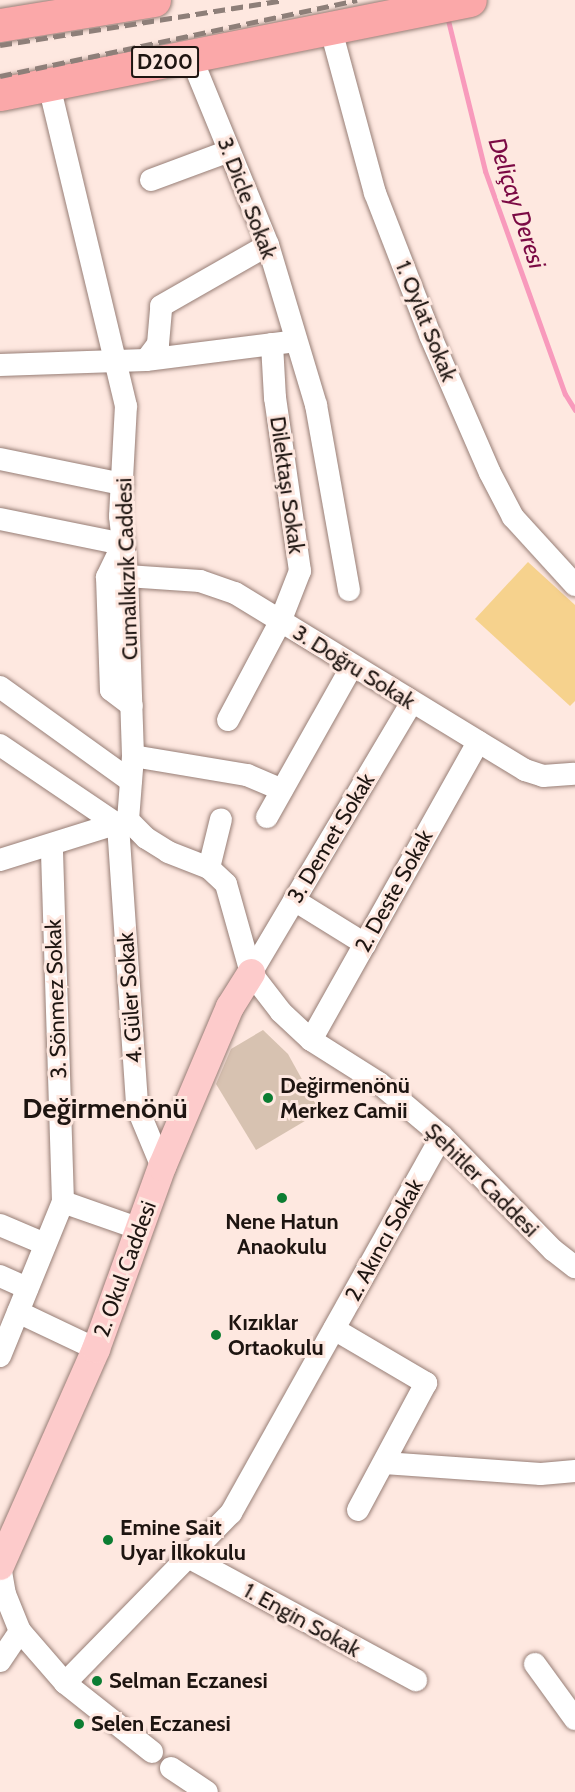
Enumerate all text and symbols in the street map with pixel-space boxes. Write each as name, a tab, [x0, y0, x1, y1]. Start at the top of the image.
road number: D200	[130, 44, 200, 80]
street label: 3. Dicle Sokak	[212, 133, 282, 263]
water label: Deliçay Deresi	[482, 134, 552, 272]
street label: 1. Oylat Sokak	[390, 257, 462, 385]
street label: Dilektaşı Sokak	[264, 415, 310, 555]
street label: Cumalıkızık Caddesi	[111, 477, 143, 661]
street label: 3. Doğru Sokak	[288, 619, 420, 715]
street label: 3. Demet Sokak	[282, 768, 380, 908]
street label: 2. Deste Sokak	[350, 825, 438, 957]
street label: 3. Sönmez Sokak	[40, 919, 72, 1079]
street label: 4. Güler Sokak	[112, 932, 148, 1064]
place label: Değirmenönü Merkez Camii	[280, 1072, 410, 1124]
district label: Değirmenönü	[22, 1091, 188, 1125]
marker: Değirmenönü Merkez Camii	[261, 1091, 275, 1105]
street label: Şehitler Caddesi	[420, 1118, 544, 1242]
street label: 2. Akıncı Sokak	[339, 1174, 429, 1306]
marker: Nene Hatun Anaokulu	[275, 1191, 289, 1205]
street label: 2. Okul Caddesi	[88, 1197, 162, 1341]
place label: Nene Hatun Anaokulu	[225, 1208, 339, 1260]
place label: Kızıklar Ortaokulu	[228, 1309, 324, 1360]
marker: Kızıklar Ortaokulu	[209, 1328, 223, 1342]
place label: Emine Sait Uyar İlkokulu	[120, 1514, 246, 1566]
marker: Emine Sait Uyar İlkokulu	[101, 1533, 115, 1547]
street label: 1. Engin Sokak	[239, 1577, 365, 1663]
place label: Selman Eczanesi	[109, 1668, 268, 1694]
marker: Selman Eczanesi	[90, 1674, 104, 1688]
place label: Selen Eczanesi	[91, 1711, 231, 1737]
marker: Selen Eczanesi	[72, 1717, 86, 1731]

